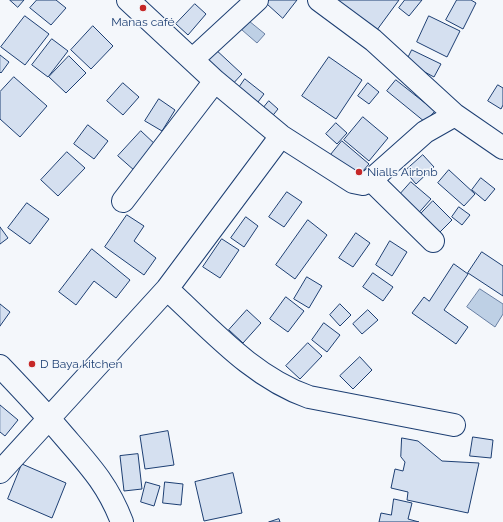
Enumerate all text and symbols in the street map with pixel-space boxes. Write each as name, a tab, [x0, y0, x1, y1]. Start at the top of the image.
marker: Manas café	[138, 3, 148, 13]
place label: Manas café	[111, 15, 175, 29]
place label: Nialls Airbnb	[367, 165, 438, 179]
marker: Nialls Airbnb	[354, 167, 364, 177]
place label: D Baya kitchen	[40, 357, 122, 371]
marker: D Baya kitchen	[27, 359, 37, 369]

